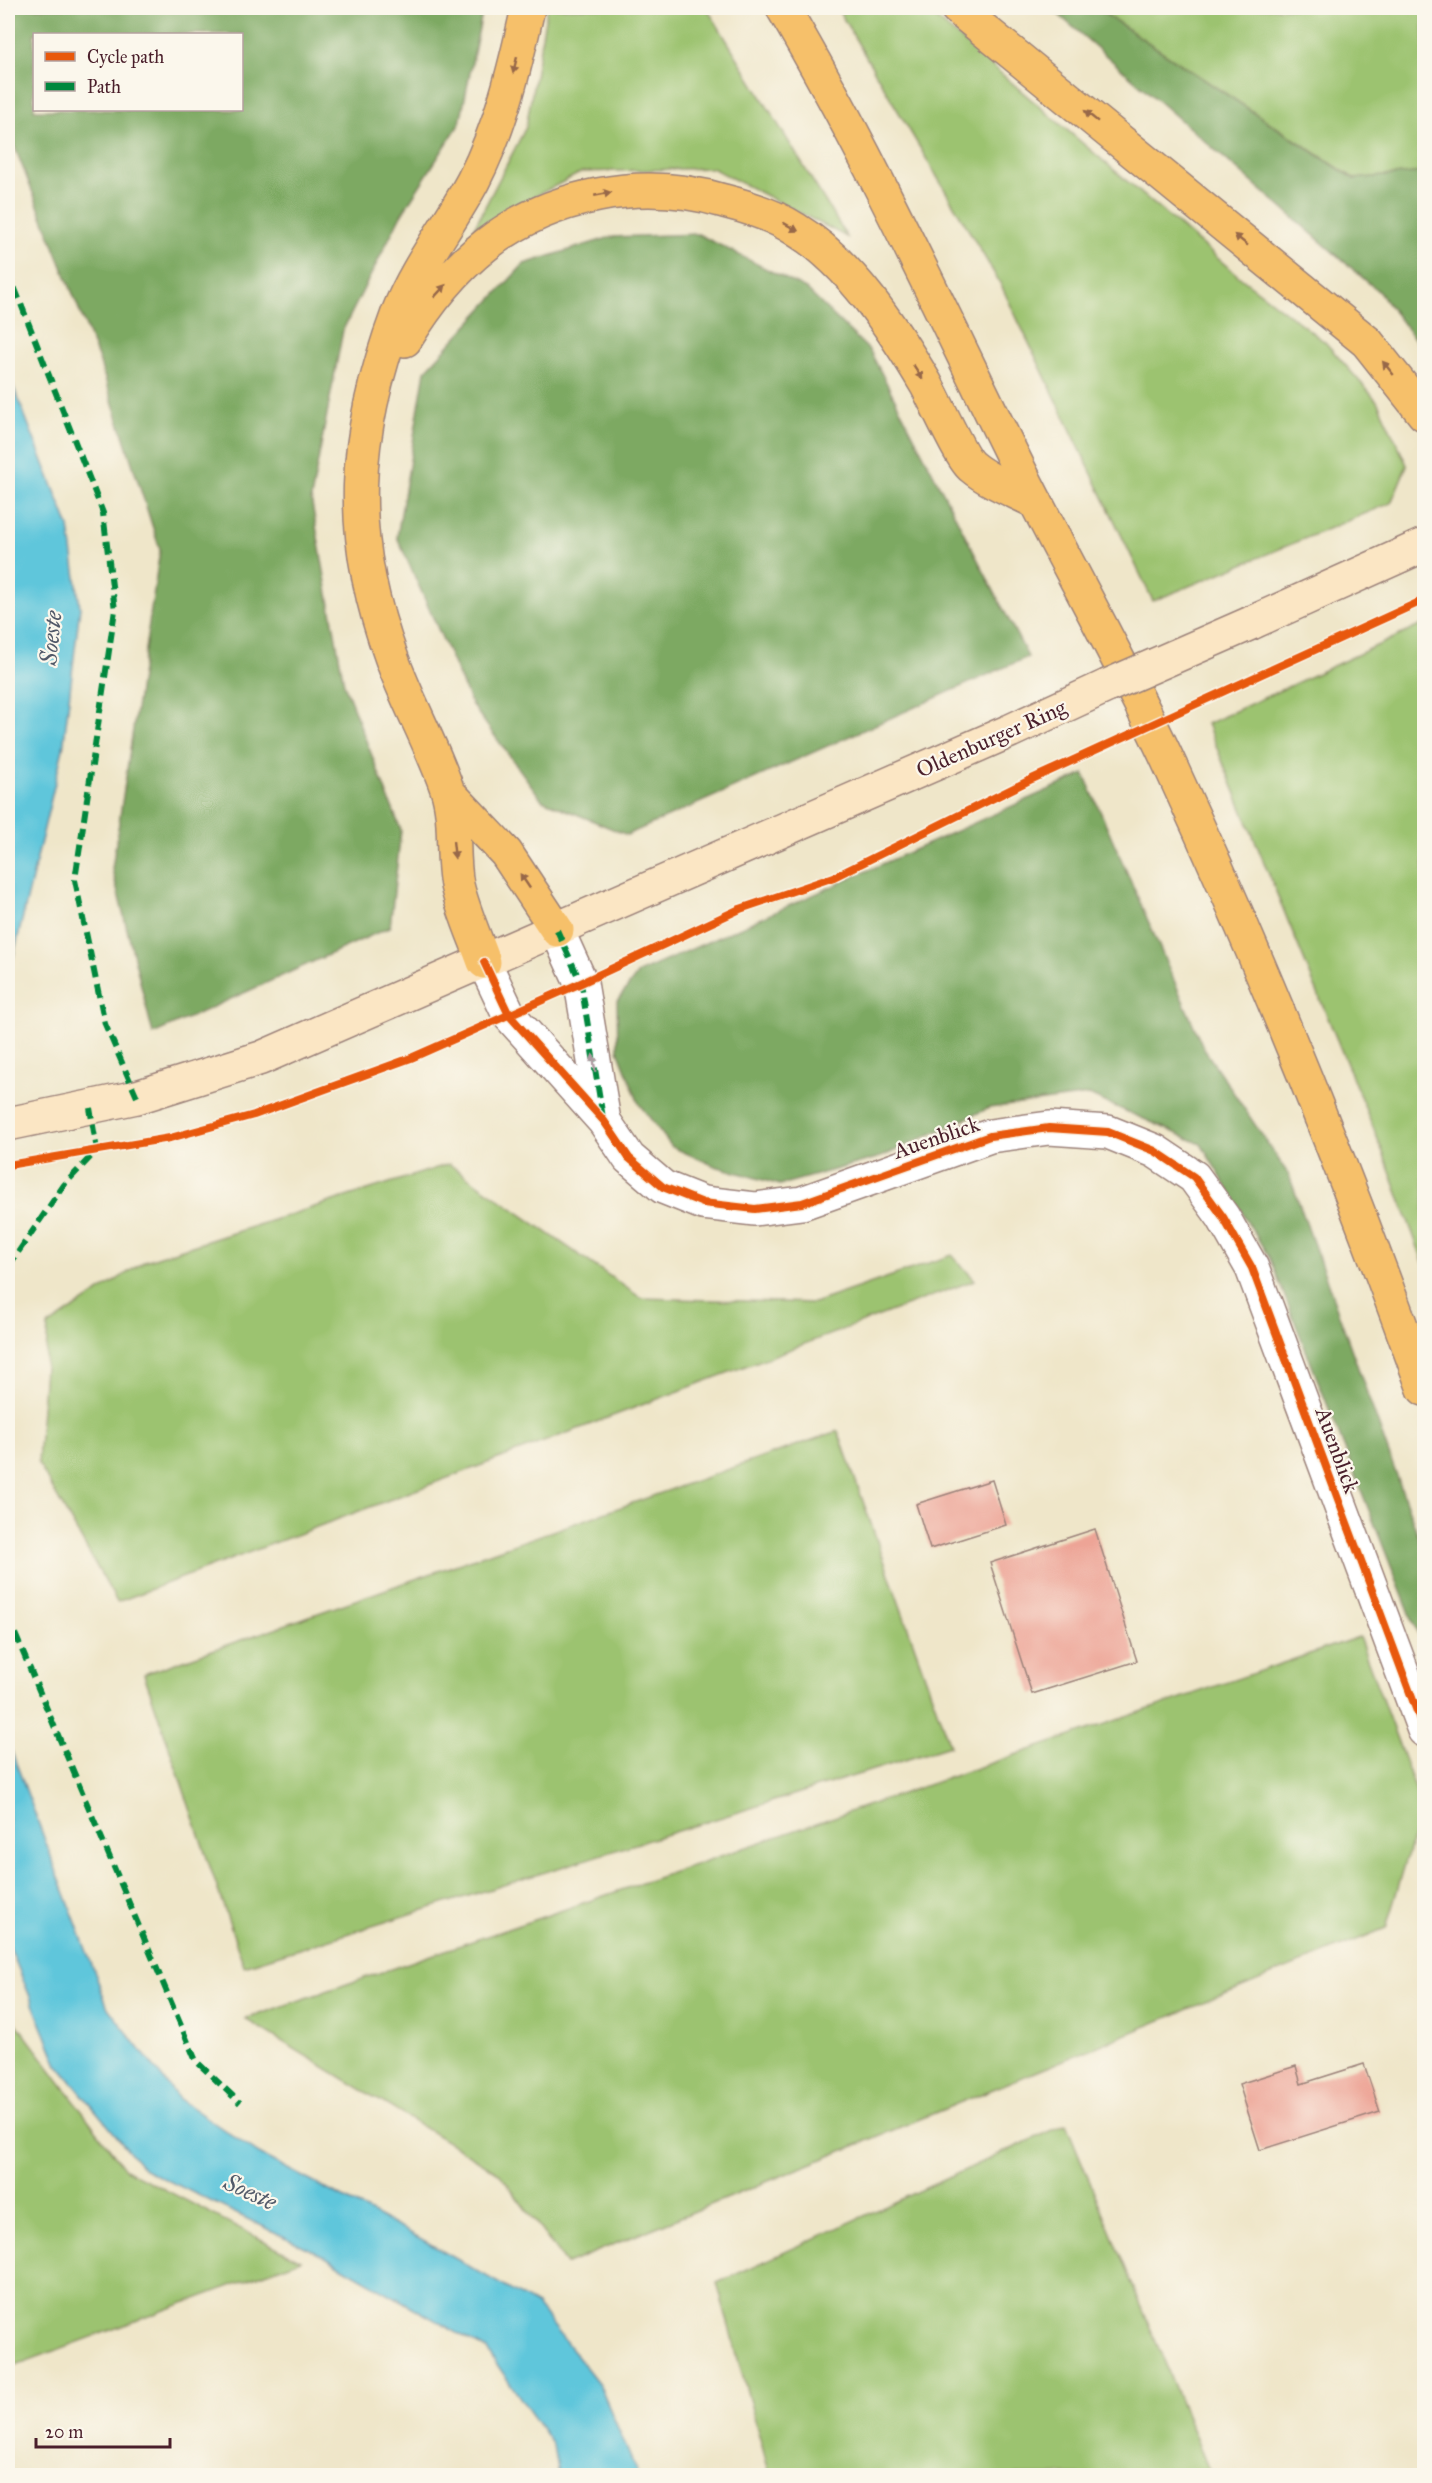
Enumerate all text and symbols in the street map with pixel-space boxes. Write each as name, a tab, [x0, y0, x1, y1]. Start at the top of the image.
legend	[33, 33, 243, 111]
text: Cycle path	[87, 46, 164, 68]
one-way arrow	[510, 55, 520, 74]
text: Path	[87, 76, 121, 98]
one-way arrow	[1083, 111, 1098, 123]
one-way arrow	[594, 189, 613, 198]
one-way arrow	[783, 222, 800, 232]
one-way arrow	[1234, 234, 1249, 247]
one-way arrow	[433, 284, 446, 299]
one-way arrow	[1381, 360, 1394, 376]
one-way arrow	[913, 364, 924, 380]
water label: Soeste	[33, 608, 69, 668]
street label: Oldenburger Ring	[912, 693, 1071, 784]
one-way arrow	[449, 840, 459, 859]
one-way arrow	[519, 873, 530, 889]
one-way arrow	[590, 1054, 599, 1073]
street label: Auenblick	[889, 1110, 984, 1165]
street label: Auenblick	[1309, 1403, 1366, 1497]
water label: Soeste	[218, 2166, 282, 2218]
scale bar	[36, 2411, 170, 2449]
text: 20 m	[45, 2421, 83, 2443]

